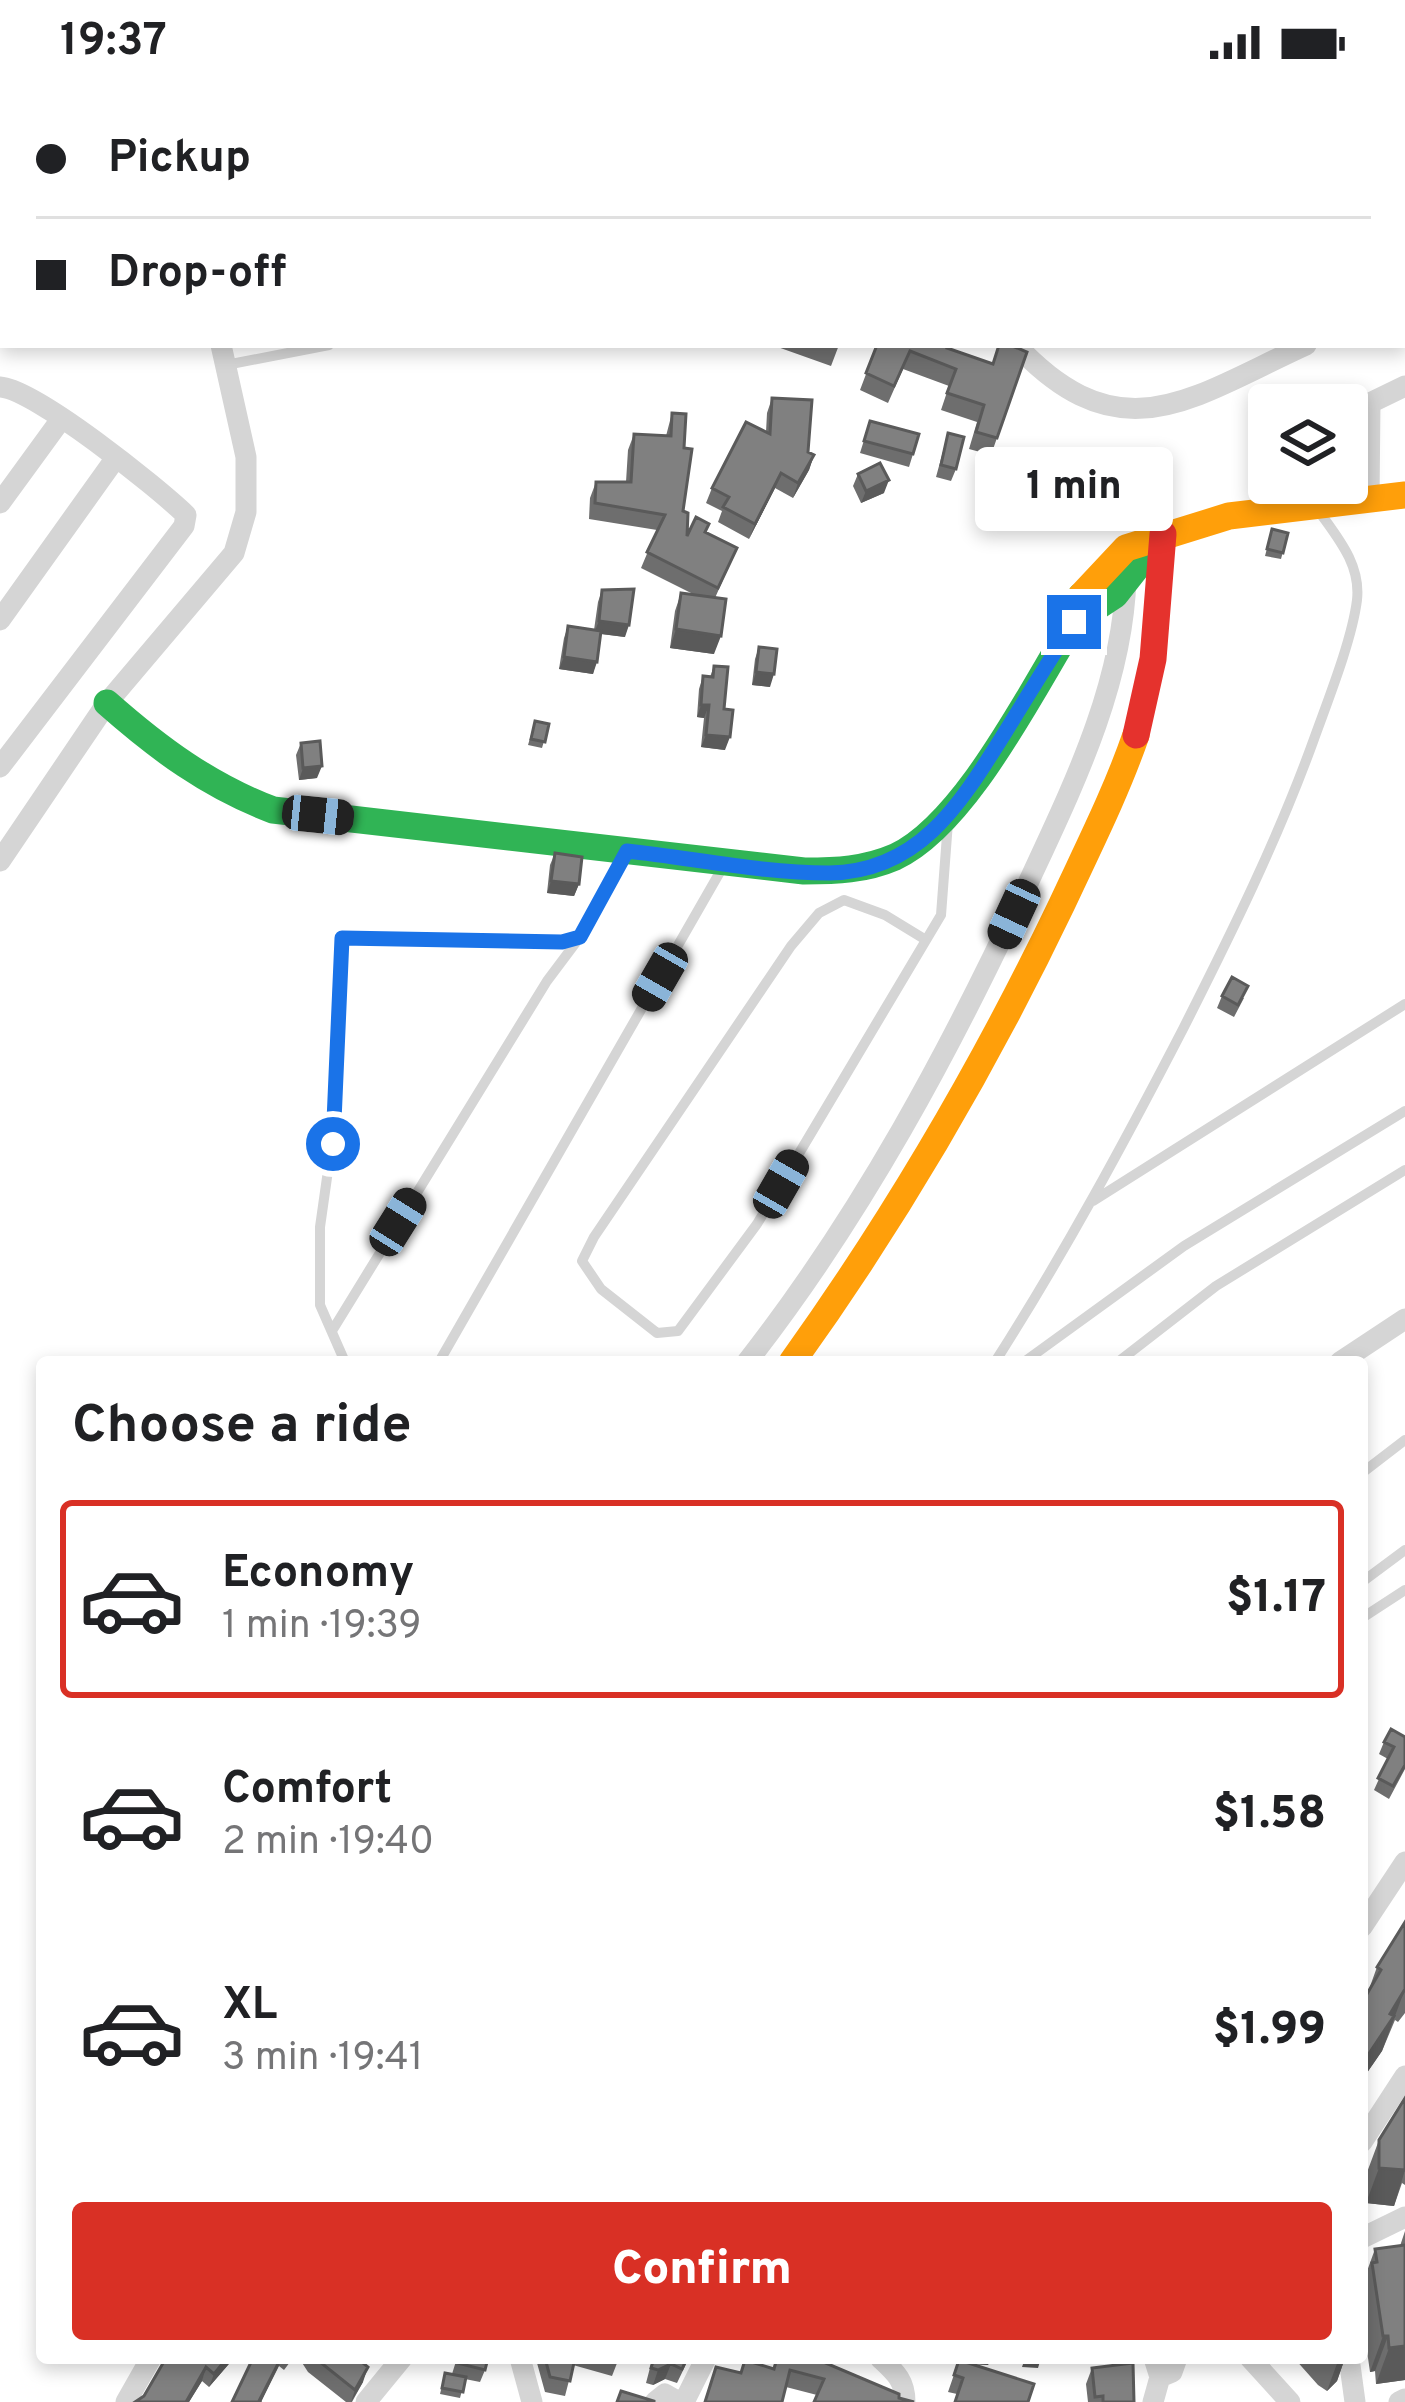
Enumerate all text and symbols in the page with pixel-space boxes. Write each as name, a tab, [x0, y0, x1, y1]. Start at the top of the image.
text: 19:37	[60, 14, 167, 71]
text: Pickup	[108, 131, 251, 188]
text: Drop-off	[108, 246, 287, 303]
map controls	[1248, 384, 1368, 504]
button: layers	[1248, 384, 1368, 504]
callout: 1 min	[975, 448, 1173, 532]
text: 1 min	[1026, 464, 1122, 513]
route end	[1047, 595, 1101, 649]
car	[280, 793, 356, 837]
car	[982, 874, 1046, 954]
car	[626, 937, 694, 1017]
route start	[306, 1117, 360, 1171]
car	[747, 1144, 815, 1224]
car	[364, 1182, 432, 1262]
text: Choose a ride	[72, 1393, 412, 1462]
icon: car	[78, 1545, 186, 1653]
text: Economy	[222, 1546, 414, 1603]
text: $1.17	[1226, 1571, 1326, 1628]
text: 1 min · 19:39	[222, 1603, 422, 1652]
icon: car	[78, 1761, 186, 1869]
text: Comfort	[222, 1762, 392, 1819]
text: $1.58	[1213, 1787, 1326, 1844]
text: 2 min · 19:40	[222, 1819, 434, 1868]
icon: car	[78, 1977, 186, 2085]
text: XL	[222, 1978, 277, 2035]
text: $1.99	[1213, 2003, 1326, 2060]
text: 3 min · 19:41	[222, 2035, 423, 2084]
button: Confirm	[72, 2202, 1332, 2340]

